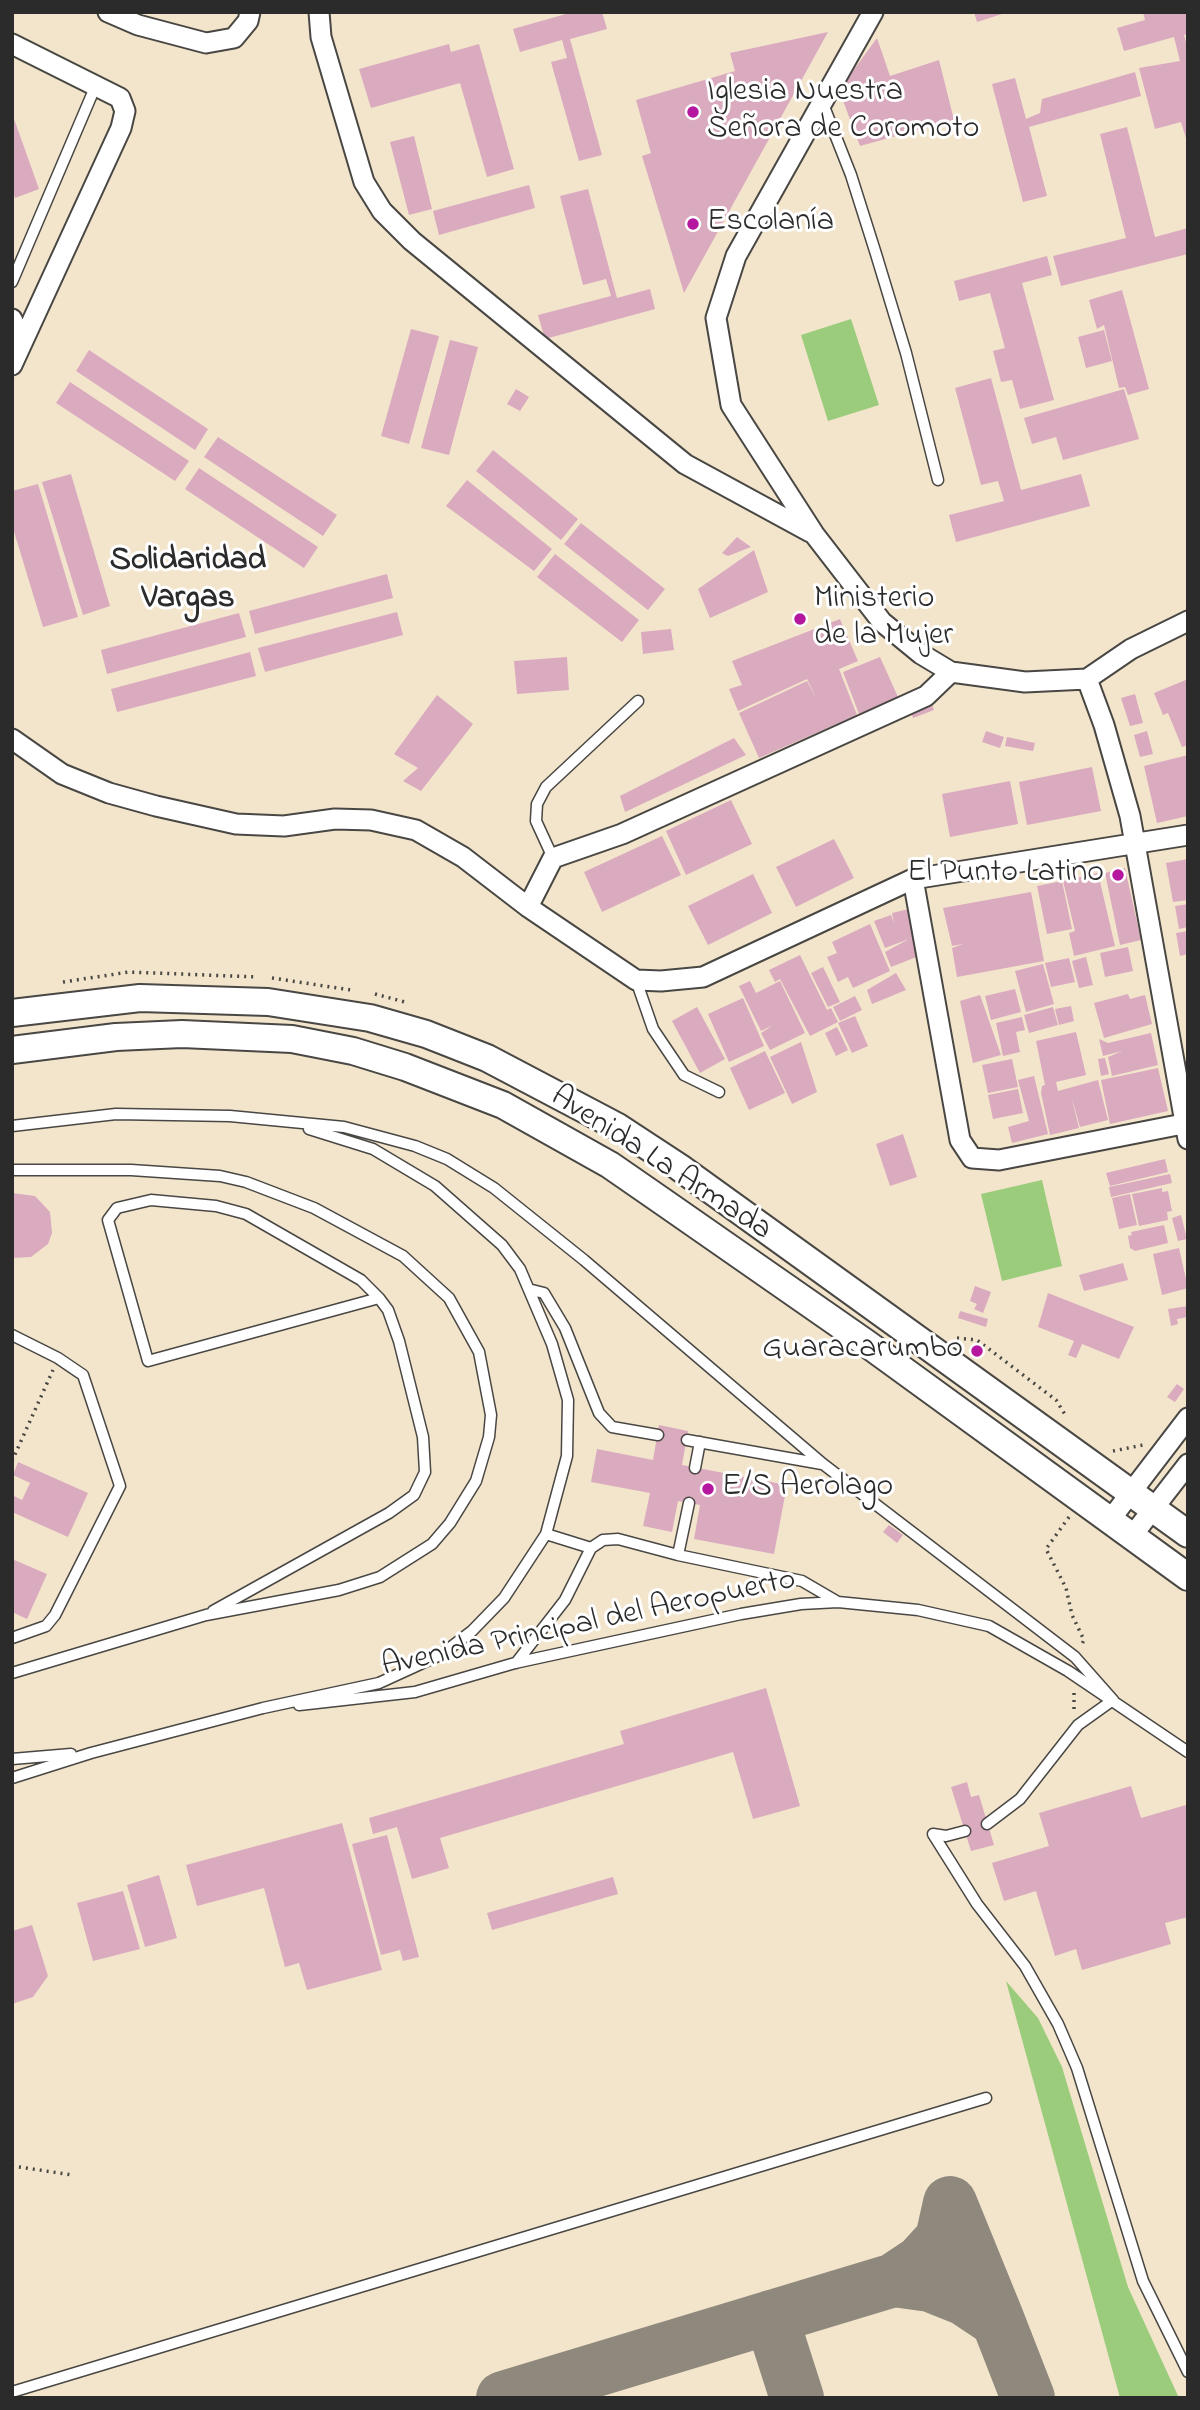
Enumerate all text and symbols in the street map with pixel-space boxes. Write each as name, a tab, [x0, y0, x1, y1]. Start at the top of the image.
place label: Iglesia Nuestra Señora de Coromoto	[707, 75, 979, 150]
marker: Iglesia Nuestra Señora de Coromoto	[685, 104, 701, 120]
place label: Escolanía	[707, 205, 834, 243]
marker: Escolanía	[685, 216, 701, 232]
district label: Solidaridad Vargas	[110, 543, 266, 621]
place label: Ministerio de la Mujer	[814, 582, 953, 657]
marker: Ministerio de la Mujer	[792, 611, 808, 627]
place label: El Punto Latino	[907, 856, 1104, 894]
marker: El Punto Latino	[1110, 867, 1126, 883]
street label: Avenida La Armada	[542, 1079, 778, 1251]
place label: Guaracarumbo	[762, 1332, 963, 1370]
marker: Guaracarumbo	[969, 1343, 985, 1359]
place label: E/S Aerolago	[722, 1470, 893, 1508]
marker: E/S Aerolago	[700, 1481, 716, 1497]
street label: Avenida Principal del Aeropuerto	[379, 1562, 799, 1688]

